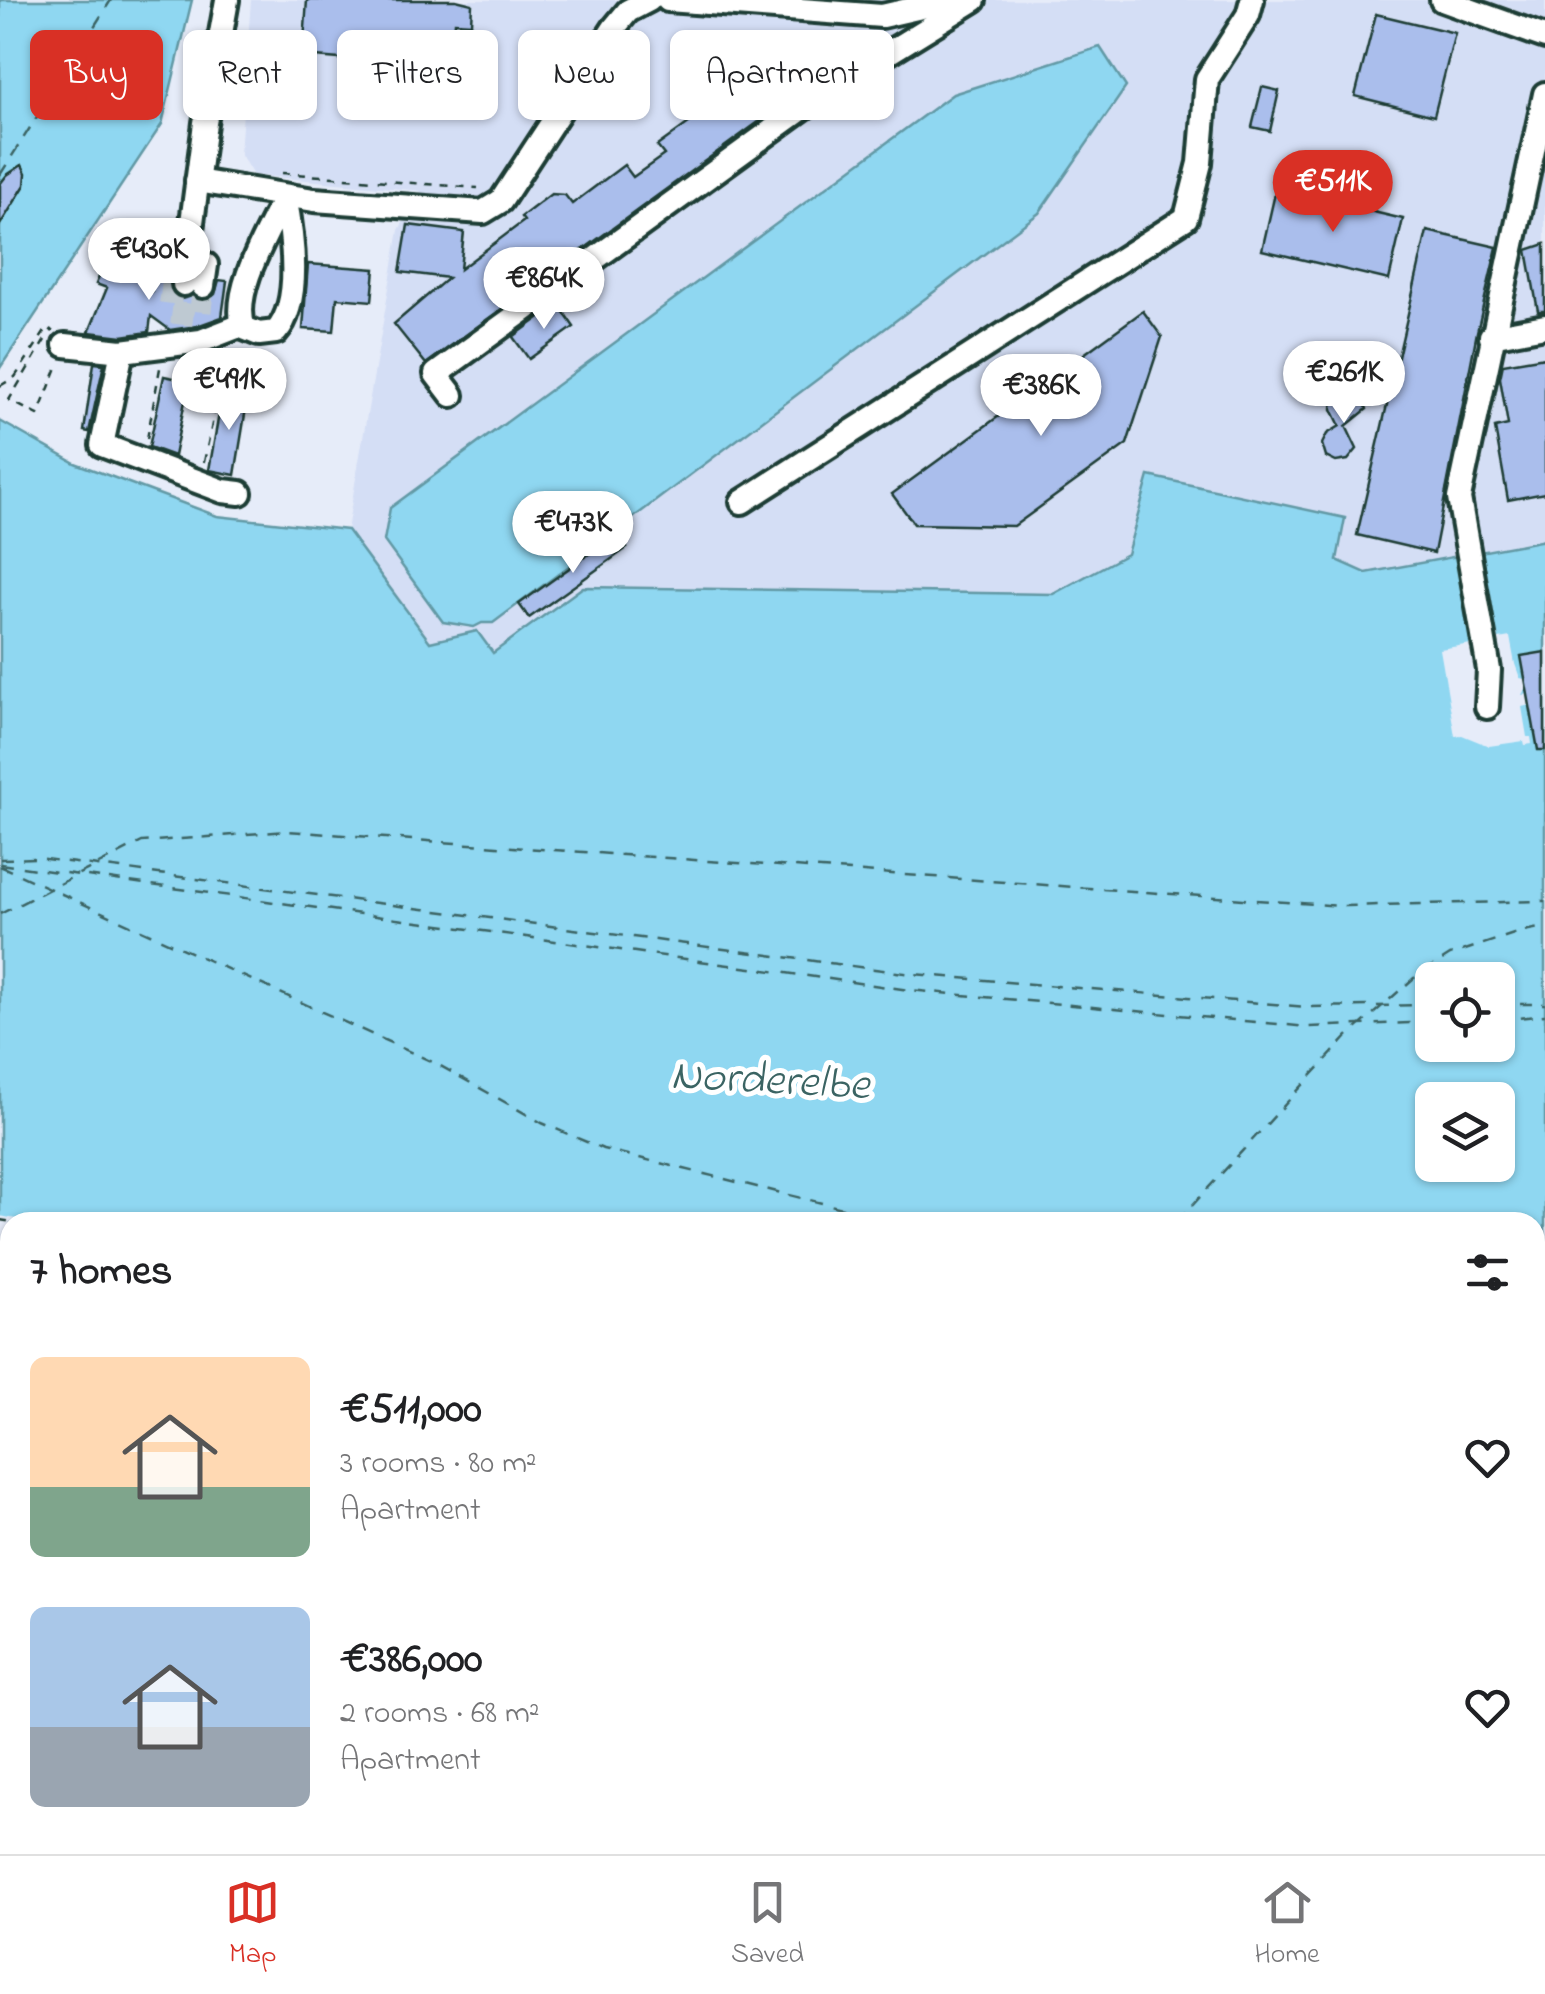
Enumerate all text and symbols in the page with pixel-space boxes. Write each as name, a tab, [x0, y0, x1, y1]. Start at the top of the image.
chip: Buy	[30, 30, 163, 120]
chip: Rent	[183, 30, 317, 120]
chip: Filters	[337, 30, 498, 120]
chip: New	[518, 30, 650, 120]
chip: Apartment	[670, 30, 894, 120]
pin: €511K	[1263, 150, 1403, 235]
text: €511K	[1295, 159, 1371, 206]
pin: €430K	[79, 218, 219, 303]
text: €430K	[110, 227, 188, 274]
pin: €864K	[474, 247, 614, 332]
text: €864K	[505, 256, 583, 303]
pin: €261K	[1274, 341, 1414, 426]
pin: €491K	[159, 348, 299, 433]
text: €261K	[1305, 350, 1383, 397]
pin: €386K	[971, 354, 1111, 439]
text: €491K	[194, 357, 264, 404]
text: €386K	[1002, 363, 1080, 410]
pin: €473K	[503, 491, 643, 576]
text: €473K	[534, 500, 612, 547]
map controls	[1415, 962, 1515, 1182]
button: locate	[1415, 962, 1515, 1062]
water label: Norderelbe	[669, 1044, 873, 1120]
button: layers	[1415, 1082, 1515, 1182]
text: 7 homes	[30, 1242, 172, 1303]
icon: filters	[1460, 1245, 1515, 1300]
text: €511,000	[340, 1380, 482, 1441]
icon: home	[110, 1397, 230, 1517]
icon: heart	[1460, 1430, 1515, 1485]
text: 3 rooms · 80 m²	[340, 1441, 537, 1488]
text: Apartment	[340, 1488, 481, 1535]
text: €386,000	[340, 1630, 483, 1691]
icon: home	[110, 1647, 230, 1767]
icon: heart	[1460, 1680, 1515, 1735]
text: 2 rooms · 68 m²	[340, 1691, 539, 1738]
text: Apartment	[340, 1738, 481, 1785]
tab: Map	[225, 1875, 280, 1976]
tab: Saved	[731, 1875, 804, 1976]
tab: Home	[1255, 1875, 1320, 1976]

